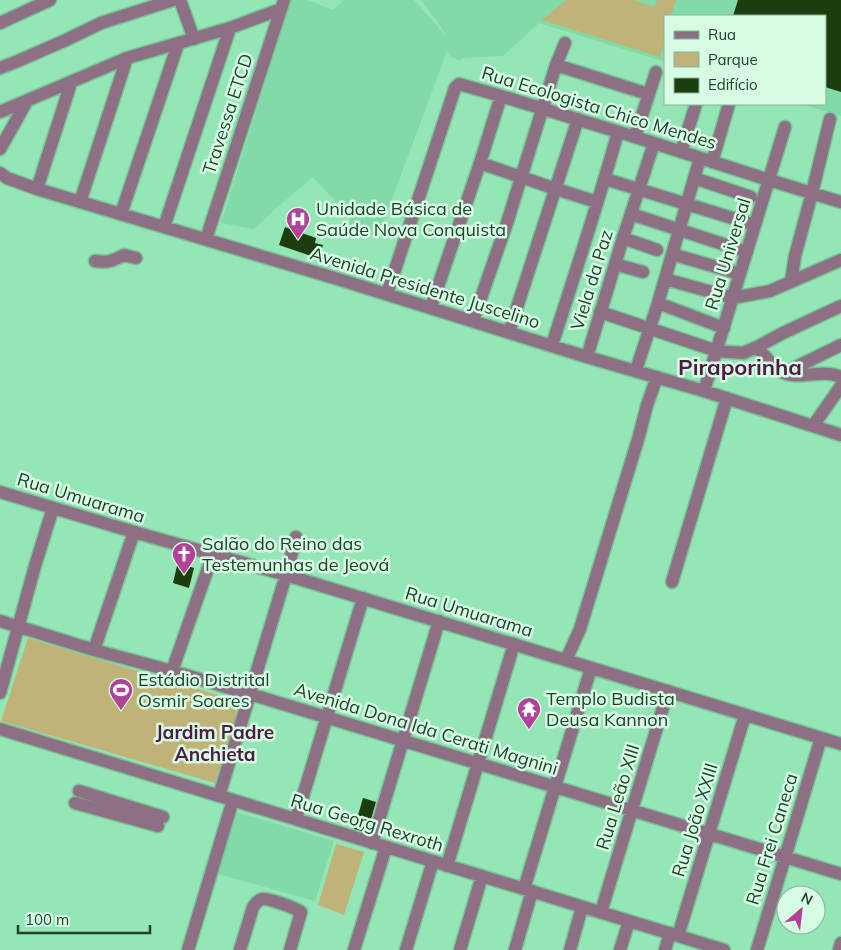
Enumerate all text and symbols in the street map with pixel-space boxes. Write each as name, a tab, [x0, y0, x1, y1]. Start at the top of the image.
legend	[664, 15, 826, 105]
text: Rua	[708, 25, 736, 44]
text: Parque	[708, 50, 758, 69]
street label: Travessa ETCD	[197, 51, 258, 177]
street label: Rua Ecologista Chico Mendes	[479, 61, 719, 154]
text: Edifício	[708, 75, 758, 94]
street label: Rua Universal	[700, 195, 755, 313]
place label: Unidade Básica de Saúde Nova Conquista	[316, 197, 506, 241]
hospital icon: Unidade Básica de Saúde Nova Conquista	[285, 206, 311, 240]
street label: Viela da Paz	[565, 227, 618, 333]
street label: Avenida Presidente Juscelino	[307, 242, 543, 333]
district label: Piraporinha	[678, 353, 802, 381]
street label: Rua Umuarama	[15, 467, 148, 528]
place label: Salão do Reino das Testemunhas de Jeová	[202, 532, 389, 576]
church icon: Salão do Reino das Testemunhas de Jeová	[171, 541, 197, 575]
street label: Rua Umuarama	[403, 581, 536, 642]
place label: Estádio Distrital Osmir Soares	[138, 668, 270, 712]
sports icon: Estádio Distrital Osmir Soares	[108, 677, 134, 711]
street label: Avenida Dona Ida Cerati Magnini	[291, 677, 561, 780]
place label: Templo Budista Deusa Kannon	[546, 687, 675, 731]
temple icon: Templo Budista Deusa Kannon	[516, 696, 542, 730]
district label: Jardim Padre Anchieta	[156, 720, 274, 766]
street label: Rua Leão XIII	[591, 741, 645, 853]
street label: Rua João XXIII	[666, 760, 723, 880]
street label: Rua Frei Caneca	[741, 770, 802, 907]
street label: Rua Georg Rexroth	[288, 788, 446, 857]
north arrow	[776, 885, 826, 935]
text: N	[798, 888, 816, 909]
scale bar	[18, 902, 150, 934]
text: 100 m	[25, 910, 69, 929]

